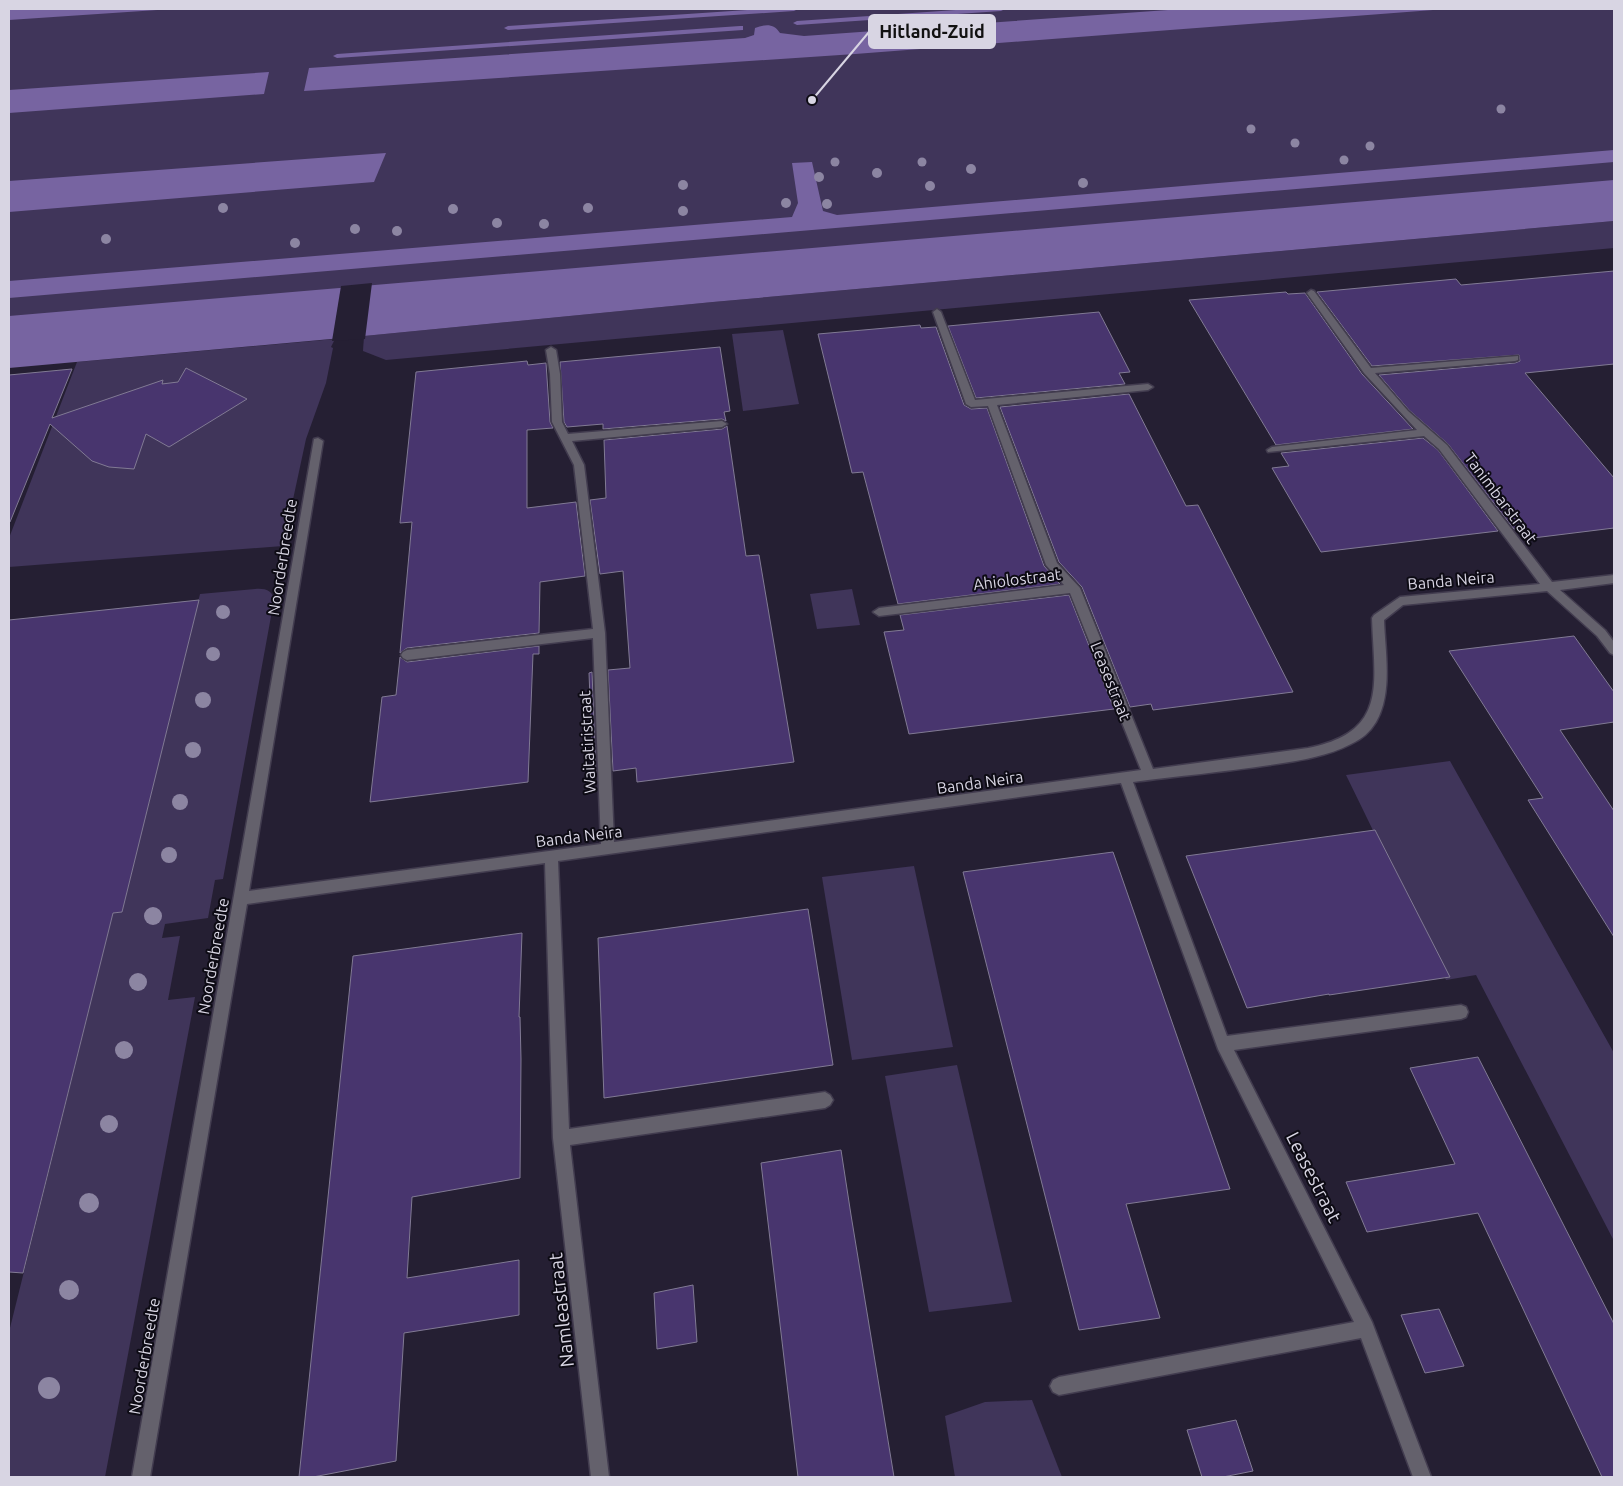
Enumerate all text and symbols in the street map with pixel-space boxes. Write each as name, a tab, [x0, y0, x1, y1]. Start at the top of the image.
callout: Hitland-Zuid	[869, 15, 995, 48]
text: Hitland-Zuid	[879, 21, 985, 41]
street label: Tanimbarstraat	[1461, 449, 1541, 548]
street label: Noorderbreedte	[264, 497, 300, 617]
street label: Ahiolostraat	[972, 565, 1063, 593]
street label: Banda Neira	[1407, 567, 1495, 593]
street label: Leasestraat	[1087, 639, 1135, 724]
street label: Waitatiristraat	[575, 689, 599, 794]
street label: Banda Neira	[936, 767, 1024, 797]
street label: Banda Neira	[535, 822, 623, 850]
street label: Noorderbreedte	[194, 896, 232, 1016]
street label: Leasestraat	[1282, 1128, 1346, 1226]
street label: Namleastraat	[544, 1251, 578, 1368]
street label: Noorderbreedte	[125, 1296, 163, 1416]

